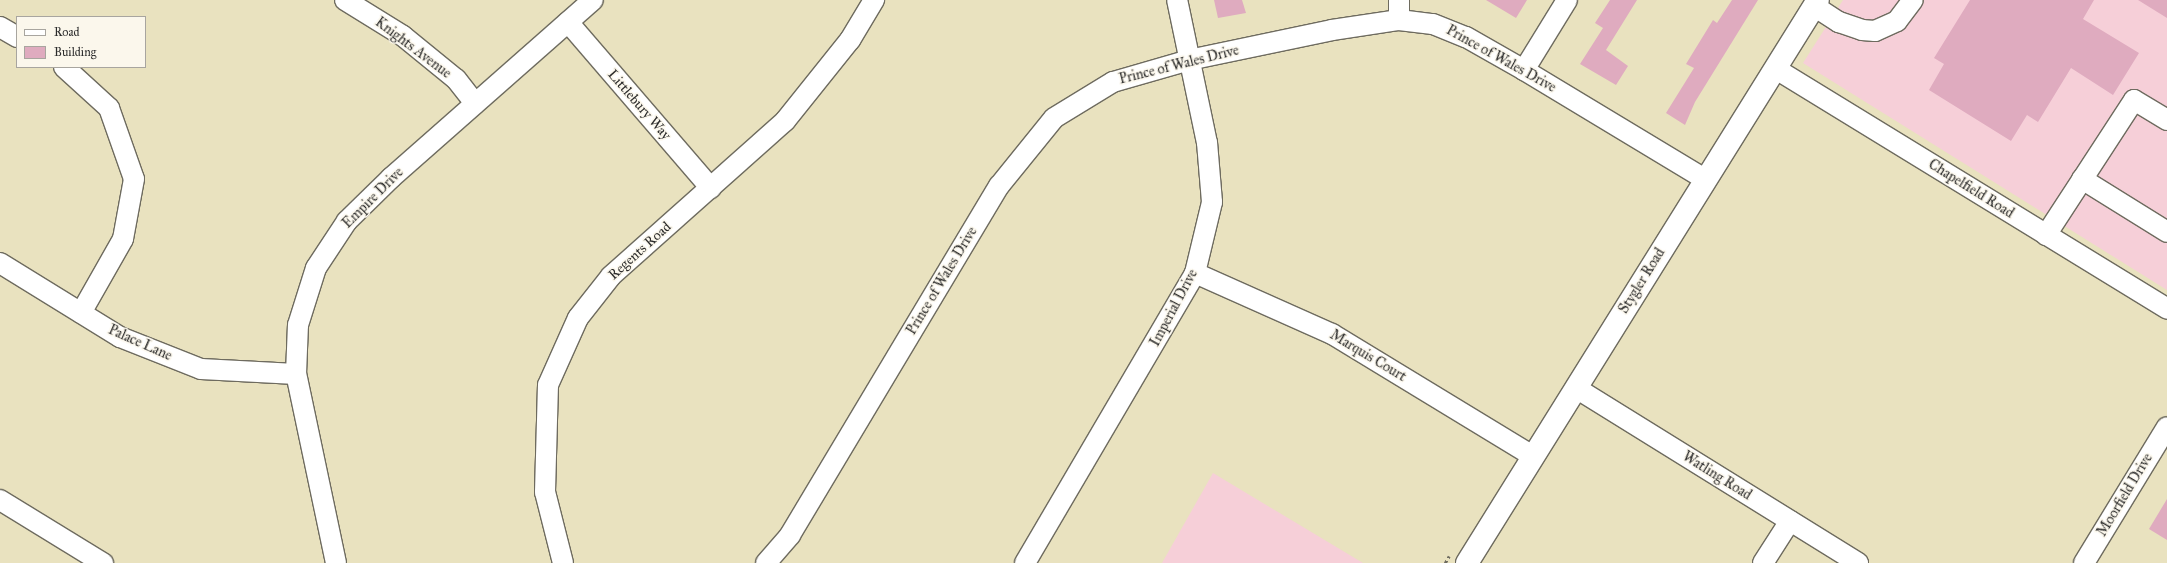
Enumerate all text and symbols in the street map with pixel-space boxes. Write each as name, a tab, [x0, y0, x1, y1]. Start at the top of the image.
street label: Knights Avenue	[372, 14, 454, 82]
legend	[16, 16, 146, 68]
street label: Prince of Wales Drive	[1443, 22, 1559, 96]
text: Road	[54, 25, 80, 39]
street label: Prince of Wales Drive	[1117, 42, 1241, 88]
text: Building	[54, 45, 96, 59]
street label: Littlebury Way	[604, 66, 674, 144]
street label: Chapelfield Road	[1925, 156, 2017, 222]
street label: Empire Drive	[339, 164, 407, 232]
street label: Regents Road	[605, 219, 675, 283]
street label: Prince of Wales Drive	[903, 224, 981, 338]
street label: Stygler Road	[1615, 245, 1669, 317]
street label: Imperial Drive	[1147, 267, 1201, 349]
street label: Palace Lane	[106, 322, 174, 364]
street label: Marquis Court	[1327, 327, 1409, 385]
street label: Watling Road	[1679, 448, 1755, 504]
street label: Moorfield Drive	[2094, 450, 2156, 540]

